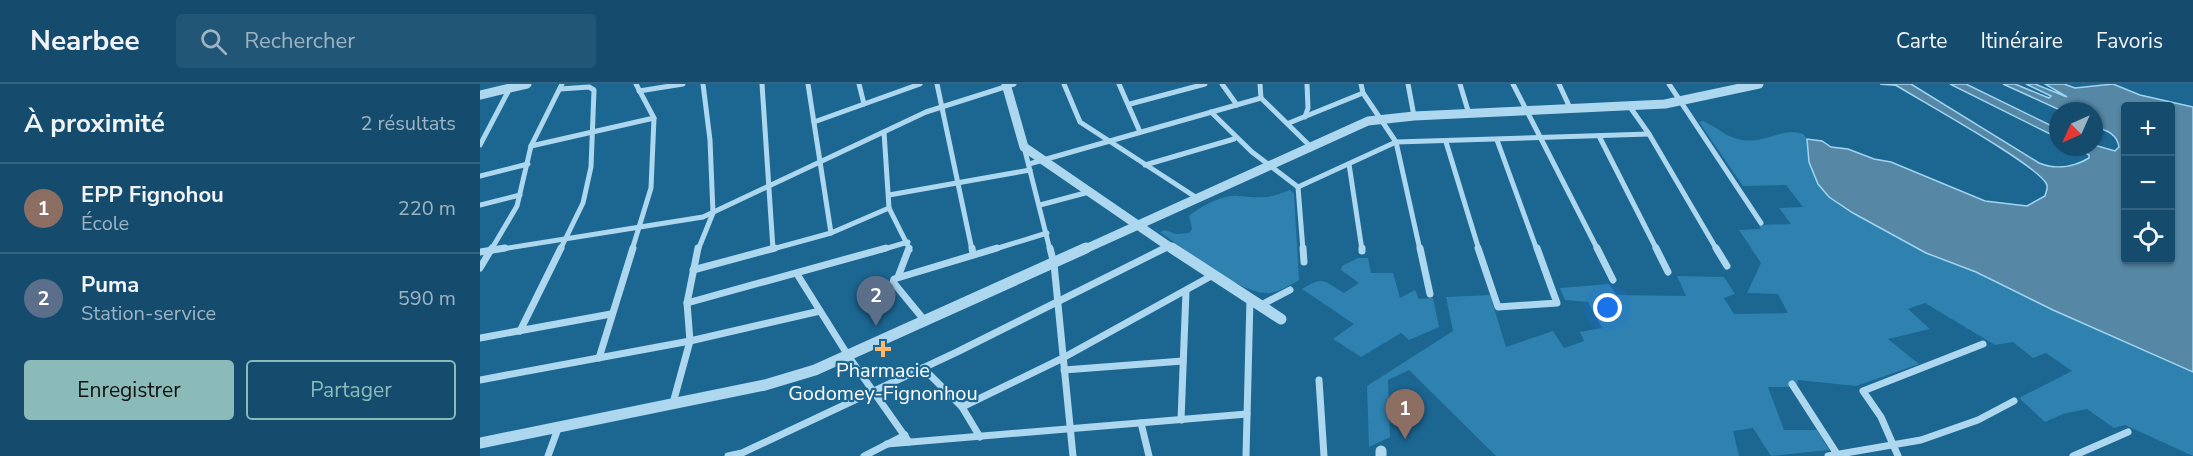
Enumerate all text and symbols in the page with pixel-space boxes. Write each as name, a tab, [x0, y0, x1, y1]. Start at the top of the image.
search box	[176, 14, 596, 68]
text: Nearbee	[30, 22, 140, 60]
icon: search	[197, 25, 230, 58]
text: Rechercher	[245, 26, 355, 56]
text: Carte	[1896, 27, 1947, 55]
text: Itinéraire	[1980, 27, 2063, 55]
text: Favoris	[2096, 27, 2163, 55]
north arrow	[2049, 102, 2103, 156]
map controls	[2121, 102, 2175, 264]
button: +	[2121, 102, 2175, 156]
text: À proximité	[24, 106, 165, 141]
text: 2 résultats	[360, 110, 456, 137]
button: −	[2121, 156, 2175, 210]
text: EPP Fignohou	[81, 180, 224, 210]
text: 1	[38, 195, 50, 222]
text: 220 m	[398, 195, 456, 222]
text: École	[81, 210, 129, 237]
button: locate	[2121, 210, 2175, 264]
text: Puma	[81, 270, 139, 300]
pin: 2	[856, 276, 896, 326]
text: 2	[38, 285, 50, 312]
text: 590 m	[398, 285, 456, 312]
your location	[1593, 293, 1622, 322]
text: Station-service	[81, 300, 216, 327]
marker: Pharmacie Godomey-Fignonhou	[876, 342, 890, 356]
place label: Pharmacie Godomey-Fignonhou	[788, 357, 978, 407]
button: Enregistrer	[24, 360, 234, 420]
button: Partager	[246, 360, 456, 420]
pin: 1	[1386, 390, 1424, 439]

